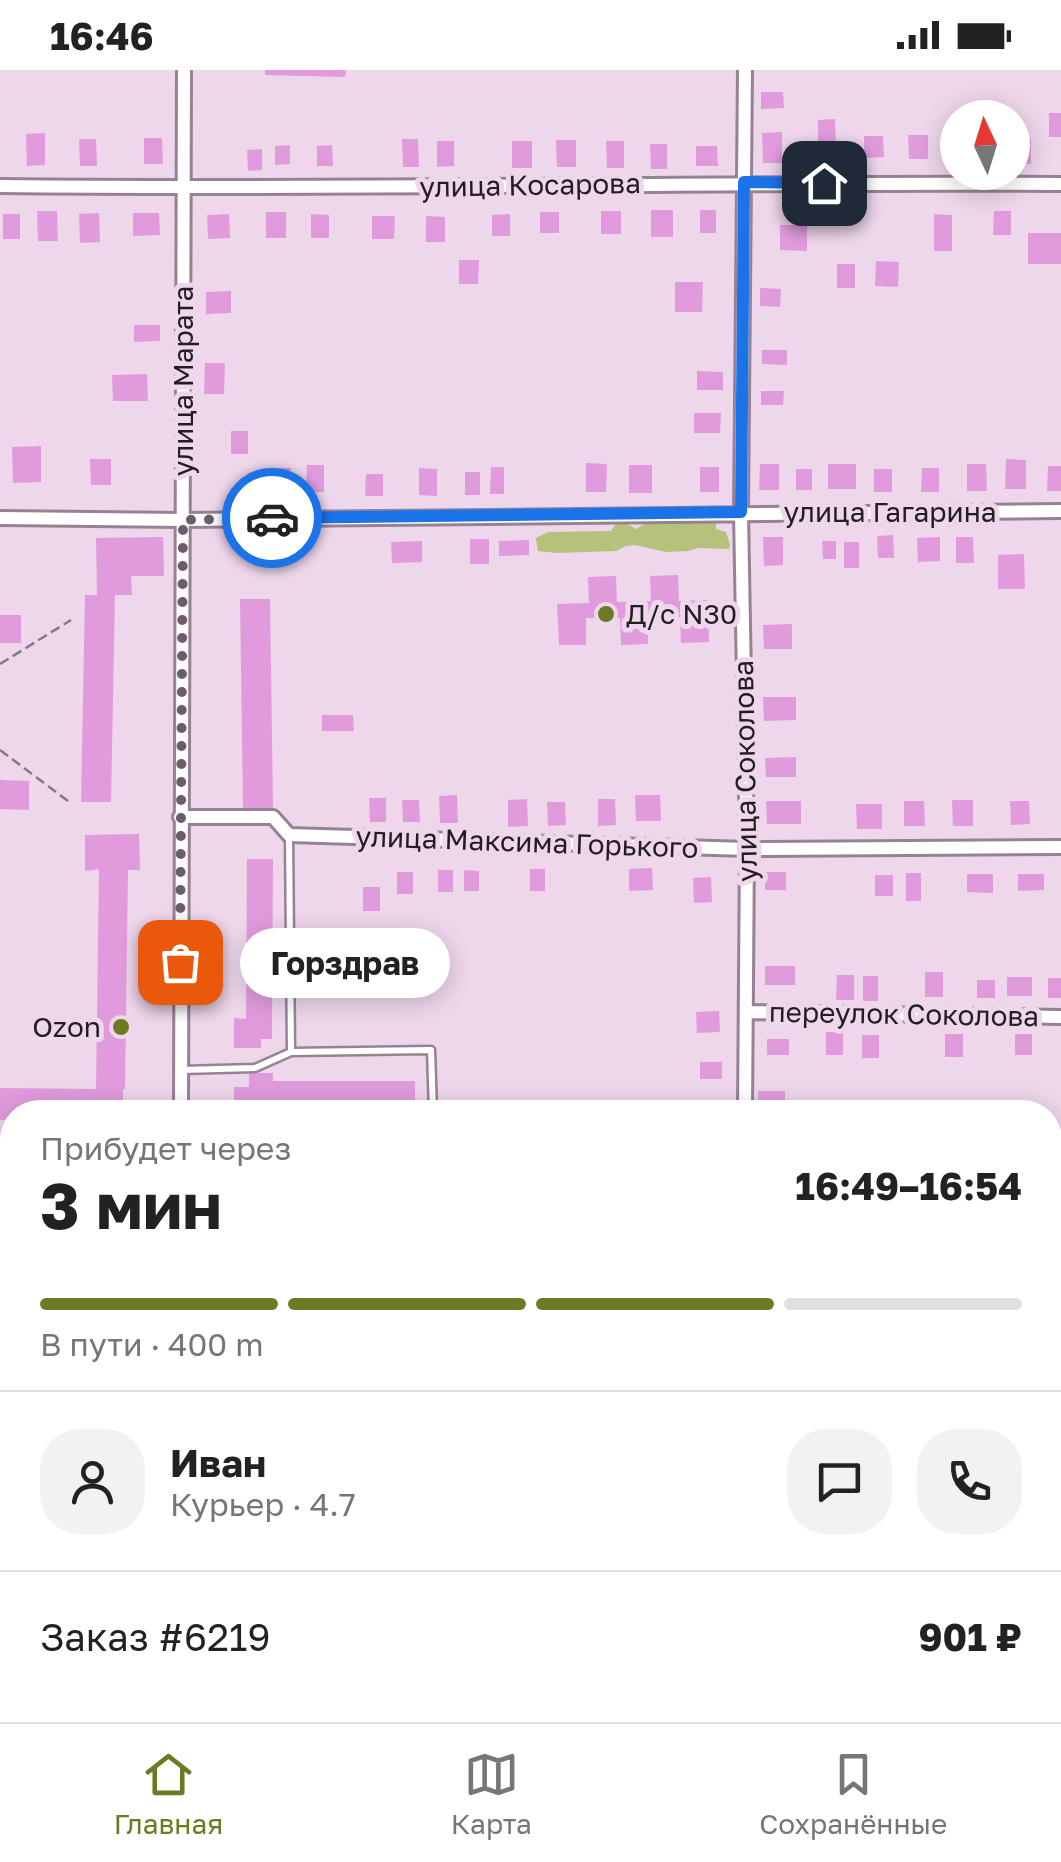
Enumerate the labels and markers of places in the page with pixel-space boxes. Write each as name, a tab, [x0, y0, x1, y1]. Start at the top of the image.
pin	[782, 141, 867, 226]
place label: Д/с N30	[626, 597, 737, 630]
marker: Д/с N30	[595, 603, 617, 625]
pin	[138, 920, 223, 1005]
callout: Горздрав	[240, 927, 450, 997]
place label: Ozon	[32, 1010, 101, 1043]
marker: Ozon	[110, 1016, 132, 1038]

